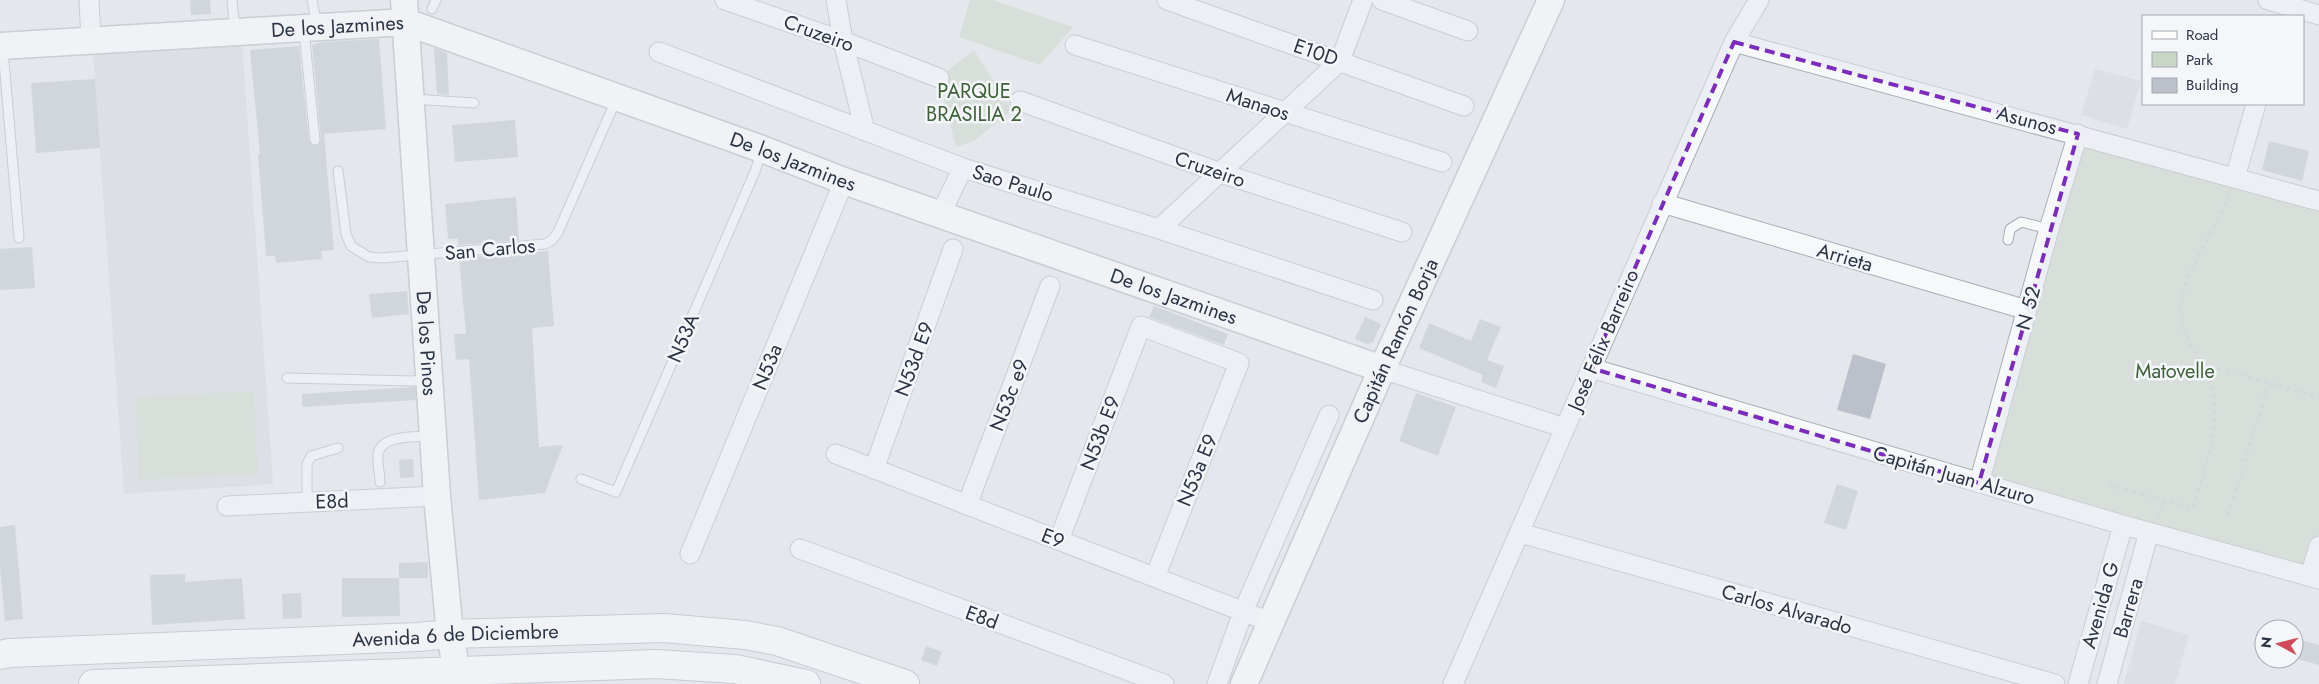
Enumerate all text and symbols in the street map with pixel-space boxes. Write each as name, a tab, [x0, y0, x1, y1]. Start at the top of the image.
street label: Cruzeiro	[780, 7, 858, 60]
street label: De los Jazmines	[270, 8, 405, 45]
legend	[2142, 15, 2304, 105]
text: Road	[2186, 24, 2218, 46]
street label: E10D	[1290, 31, 1342, 74]
text: Park	[2186, 49, 2213, 71]
text: Building	[2186, 74, 2238, 96]
park label: PARQUE BRASILIA 2	[926, 77, 1022, 129]
street label: Manaos	[1222, 81, 1293, 128]
street label: Asunos	[1994, 99, 2060, 142]
street label: De los Jazmines	[726, 125, 860, 199]
street label: Cruzeiro	[1171, 144, 1249, 195]
street label: Sao Paulo	[969, 157, 1057, 210]
street label: San Carlos	[444, 231, 537, 268]
street label: Arrieta	[1814, 236, 1876, 279]
street label: Capitán Ramón Borja	[1346, 254, 1446, 428]
street label: De los Jazmines	[1106, 261, 1241, 332]
street label: José Félix Barreiro	[1559, 265, 1646, 418]
street label: N 52	[2009, 283, 2048, 333]
street label: De los Pinos	[408, 290, 444, 397]
street label: N53A	[660, 309, 707, 367]
street label: N53d E9	[888, 318, 941, 401]
street label: N53a	[745, 340, 790, 395]
street label: N53c e9	[982, 355, 1036, 435]
park label: Matovelle	[2135, 357, 2215, 386]
street label: N53b E9	[1073, 392, 1128, 475]
street label: N53a E9	[1170, 430, 1225, 511]
street label: Capitán Juan Alzuro	[1870, 439, 2038, 512]
street label: E8d	[315, 486, 349, 517]
street label: E9	[1037, 521, 1069, 556]
street label: Avenida G	[2074, 558, 2127, 652]
street label: Barrera	[2106, 575, 2151, 641]
street label: Carlos Alvarado	[1718, 577, 1856, 642]
street label: E8d	[961, 598, 1002, 637]
street label: Avenida 6 de Diciembre	[352, 617, 559, 655]
north arrow	[2254, 619, 2304, 669]
text: N	[2255, 636, 2277, 649]

